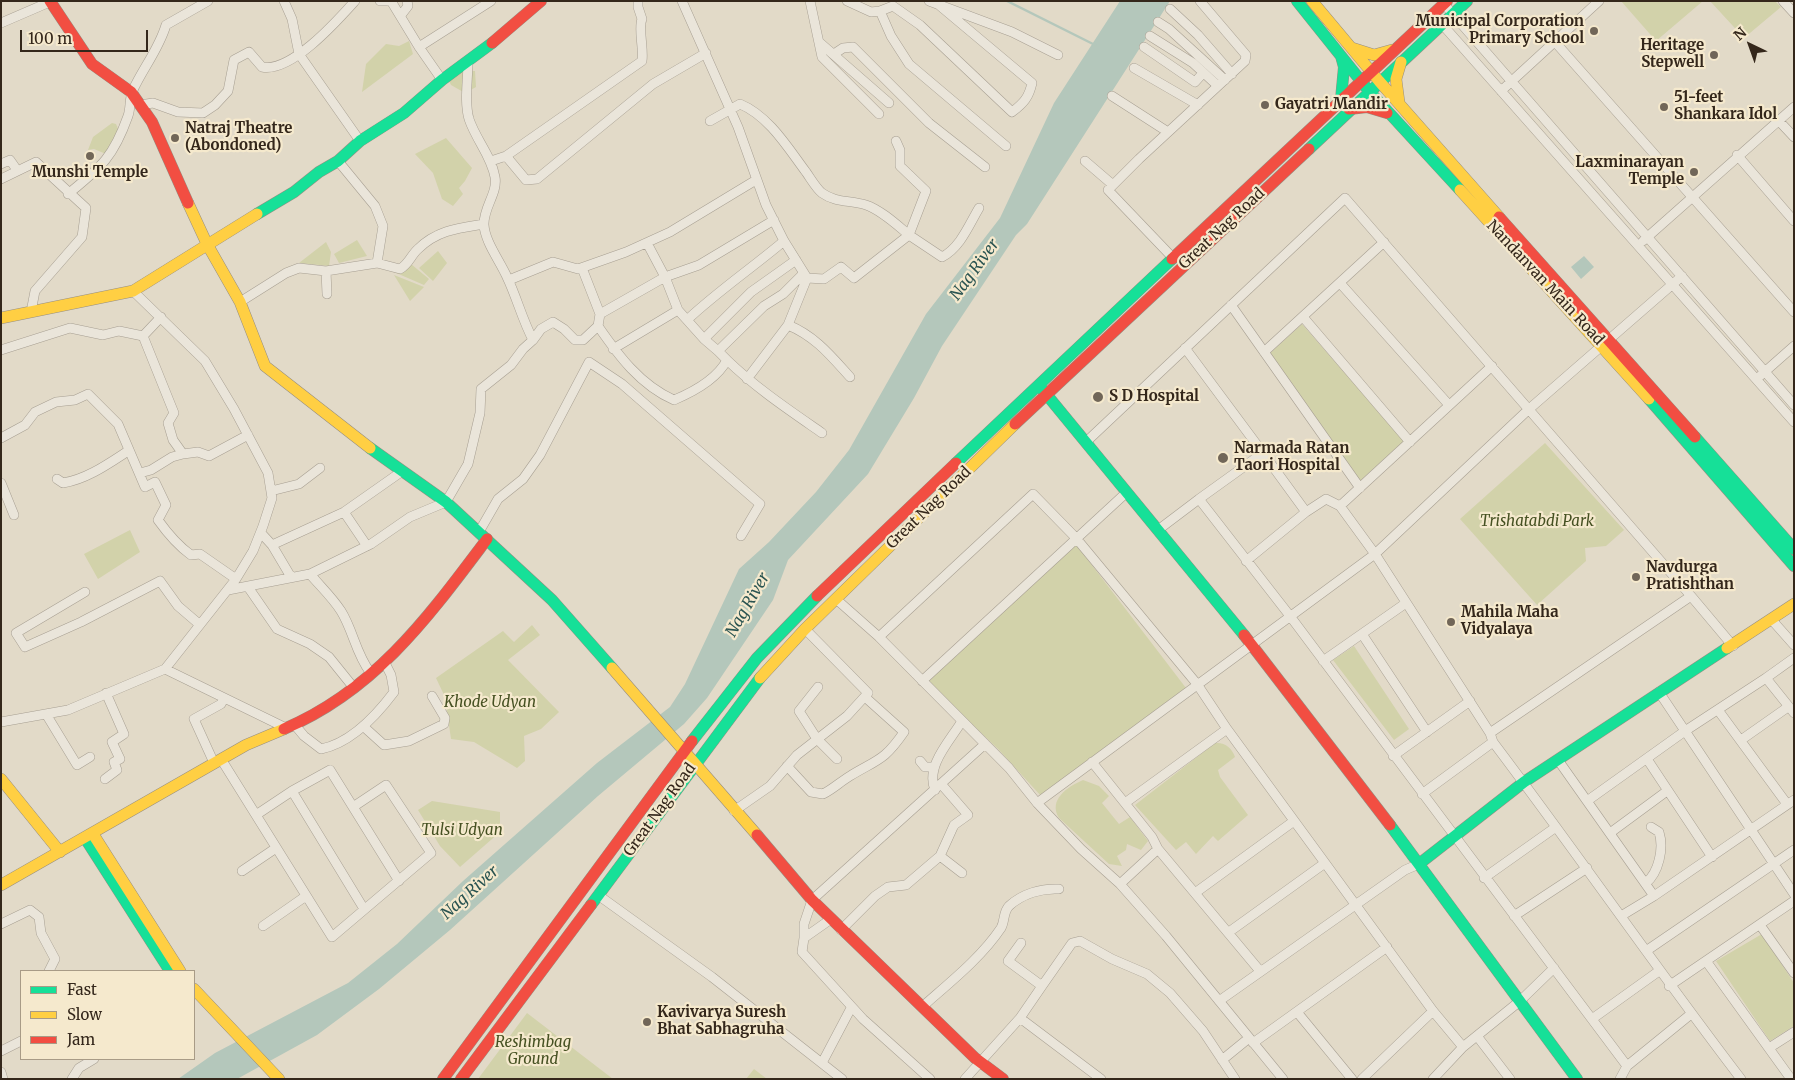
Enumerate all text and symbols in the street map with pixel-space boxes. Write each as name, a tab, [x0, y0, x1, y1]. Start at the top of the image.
place label: Municipal Corporation Primary School	[1416, 13, 1584, 48]
scale bar	[22, 20, 150, 52]
north arrow	[1725, 20, 1775, 70]
text: N	[1730, 23, 1750, 44]
marker: Municipal Corporation Primary School	[1588, 25, 1600, 37]
text: 100 m	[28, 29, 72, 48]
place label: Heritage Stepwell	[1640, 37, 1704, 72]
marker: Heritage Stepwell	[1708, 49, 1720, 61]
place label: 51-feet Shankara Idol	[1674, 89, 1777, 124]
place label: Gayatri Mandir	[1275, 96, 1388, 114]
marker: Gayatri Mandir	[1259, 99, 1271, 111]
marker: 51-feet Shankara Idol	[1658, 101, 1670, 113]
place label: Natraj Theatre (Abondoned)	[185, 120, 292, 155]
marker: Natraj Theatre (Abondoned)	[169, 132, 181, 144]
marker: Munshi Temple	[84, 150, 96, 162]
place label: Laxminarayan Temple	[1575, 154, 1684, 189]
place label: Munshi Temple	[32, 164, 148, 182]
marker: Laxminarayan Temple	[1688, 166, 1700, 178]
street label: Great Nag Road	[1175, 185, 1269, 273]
street label: Nandanvan Main Road	[1483, 217, 1607, 349]
water label: Nag River	[946, 236, 1004, 304]
place label: S D Hospital	[1109, 388, 1199, 406]
marker: S D Hospital	[1091, 390, 1105, 404]
place label: Narmada Ratan Taori Hospital	[1234, 440, 1349, 475]
marker: Narmada Ratan Taori Hospital	[1216, 451, 1230, 465]
street label: Great Nag Road	[883, 463, 975, 553]
park label: Trishatabdi Park	[1480, 513, 1594, 531]
place label: Navdurga Pratishthan	[1646, 559, 1734, 594]
water label: Nag River	[722, 570, 774, 640]
marker: Navdurga Pratishthan	[1630, 571, 1642, 583]
place label: Mahila Maha Vidyalaya	[1461, 604, 1559, 639]
marker: Mahila Maha Vidyalaya	[1445, 616, 1457, 628]
park label: Khode Udyan	[444, 694, 536, 712]
street label: Great Nag Road	[620, 760, 700, 860]
park label: Tulsi Udyan	[421, 822, 503, 840]
water label: Nag River	[437, 862, 503, 924]
legend	[20, 970, 195, 1060]
text: Fast	[67, 980, 97, 999]
place label: Kavivarya Suresh Bhat Sabhagruha	[657, 1004, 786, 1039]
text: Slow	[67, 1005, 102, 1024]
marker: Kavivarya Suresh Bhat Sabhagruha	[641, 1016, 653, 1028]
text: Jam	[67, 1030, 95, 1049]
park label: Reshimbag Ground	[495, 1034, 571, 1069]

